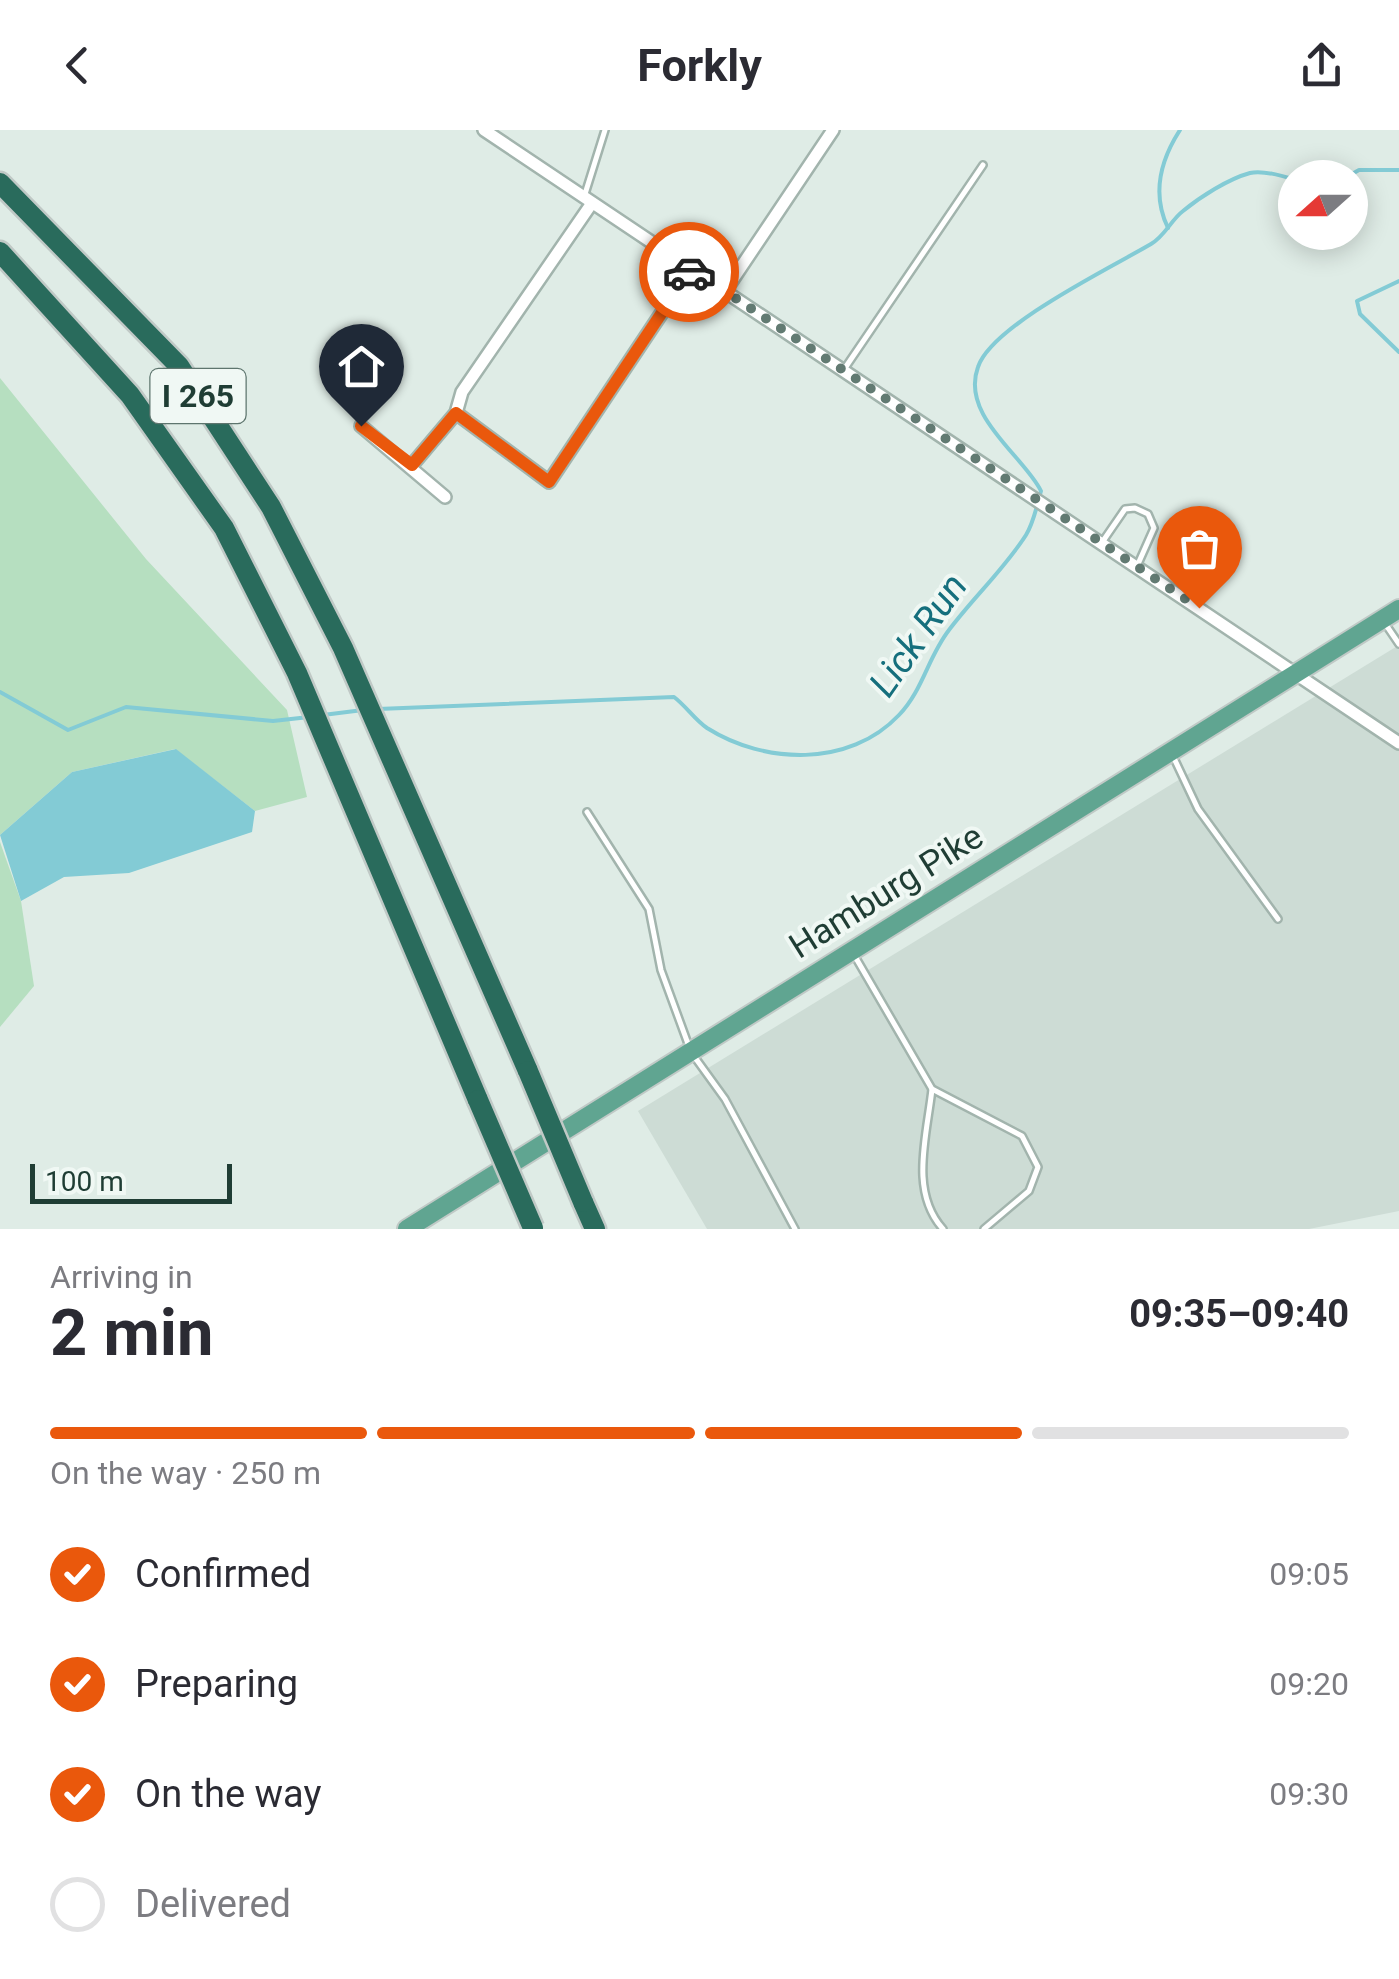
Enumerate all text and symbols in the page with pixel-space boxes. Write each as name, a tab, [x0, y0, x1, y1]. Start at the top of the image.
icon: back	[50, 38, 105, 93]
icon: share	[1294, 38, 1349, 93]
text: Forkly	[637, 39, 762, 92]
north arrow	[1278, 160, 1368, 250]
map controls	[1278, 160, 1368, 250]
courier	[639, 222, 739, 322]
icon: car	[662, 245, 717, 300]
pin	[319, 324, 404, 427]
icon: home	[334, 339, 389, 394]
road number: I 265	[150, 369, 246, 423]
pin	[1157, 506, 1242, 609]
icon: bag	[1172, 521, 1227, 576]
water label: Lick Run	[860, 565, 976, 705]
street label: Hamburg Pike	[782, 816, 990, 967]
scale bar	[30, 1159, 232, 1204]
text: 100 m	[45, 1165, 124, 1198]
text: Arriving in	[50, 1258, 193, 1296]
text: 09:35–09:40	[1129, 1292, 1349, 1336]
text: 2 min	[50, 1295, 213, 1371]
text: On the way · 250 m	[50, 1454, 321, 1492]
icon: check	[50, 1547, 105, 1602]
text: Confirmed	[135, 1552, 311, 1596]
text: 09:05	[1269, 1555, 1349, 1593]
icon: check	[50, 1657, 105, 1712]
text: Preparing	[135, 1662, 298, 1706]
text: 09:20	[1269, 1665, 1349, 1703]
icon: check	[50, 1767, 105, 1822]
text: On the way	[135, 1772, 321, 1816]
text: 09:30	[1269, 1775, 1349, 1813]
text: Delivered	[135, 1882, 291, 1926]

